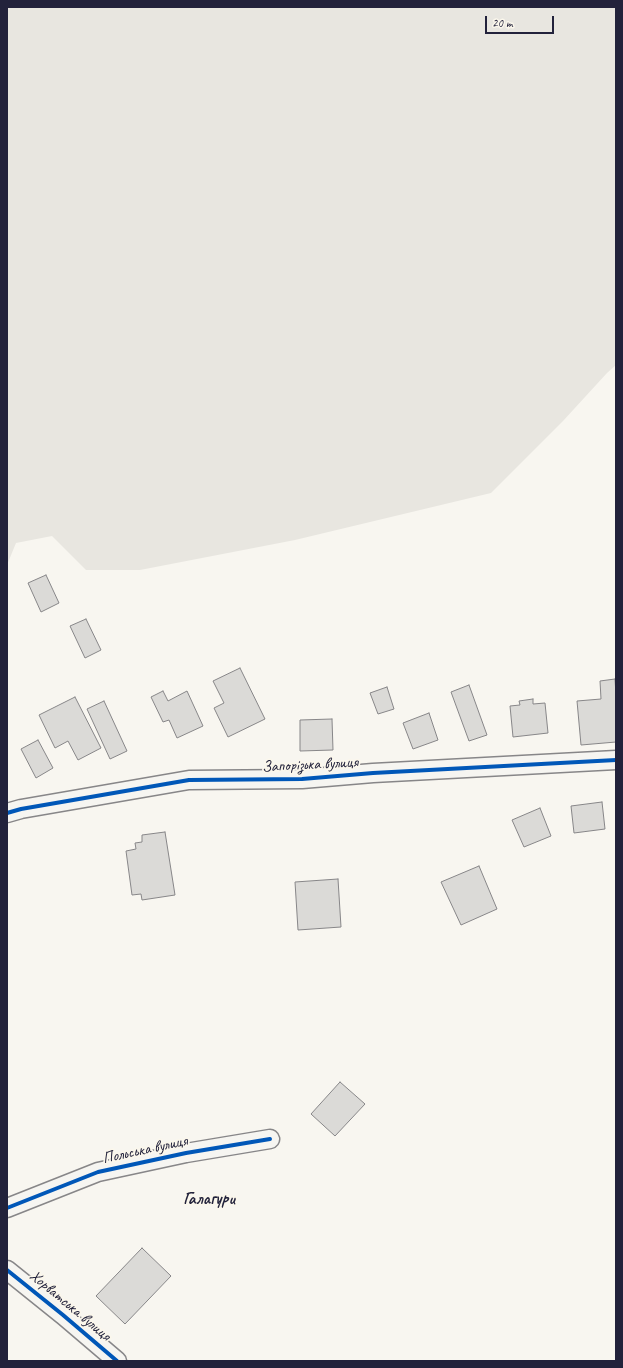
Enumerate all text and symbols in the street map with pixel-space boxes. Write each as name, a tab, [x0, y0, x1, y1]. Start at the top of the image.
scale bar	[487, 8, 556, 34]
text: 20 m	[492, 15, 512, 31]
street label: Запорізька вулиця	[262, 753, 358, 777]
street label: Польська вулиця	[101, 1132, 189, 1168]
district label: Галагури	[183, 1190, 235, 1210]
street label: Хорватська вулиця	[26, 1266, 114, 1346]

